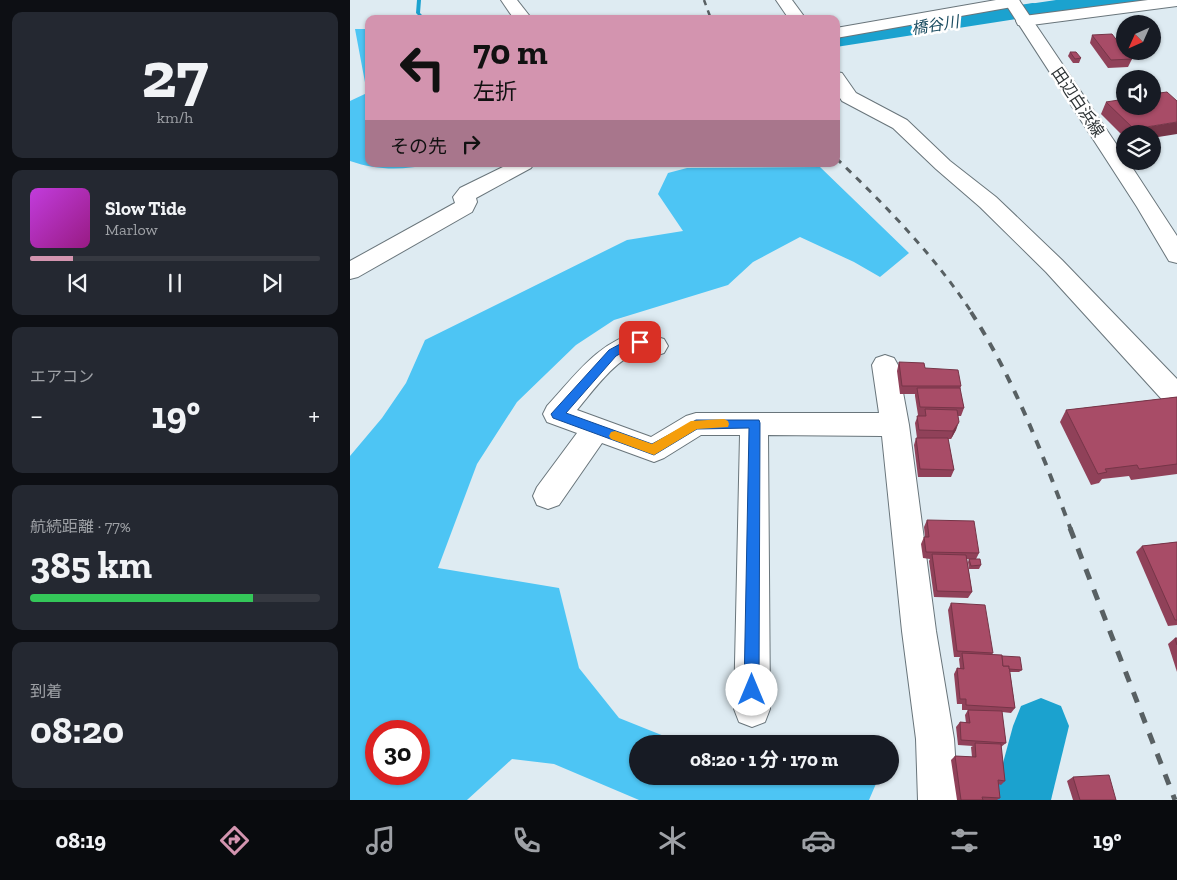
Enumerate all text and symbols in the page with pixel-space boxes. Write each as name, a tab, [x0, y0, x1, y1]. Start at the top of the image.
water label: 橋谷川	[910, 12, 962, 38]
north arrow	[1116, 15, 1161, 60]
map controls	[1116, 15, 1161, 170]
text: 70 m	[473, 31, 548, 73]
icon: left	[390, 35, 455, 100]
text: 27	[141, 36, 209, 114]
street label: 田辺白浜線	[1048, 64, 1108, 140]
button: sound	[1116, 70, 1161, 115]
text: 左折	[473, 78, 517, 105]
text: km/h	[157, 108, 193, 127]
button: layers	[1116, 125, 1161, 170]
icon: right	[457, 130, 485, 158]
text: その先	[390, 135, 447, 158]
text: Slow Tide	[105, 197, 186, 220]
text: Marlow	[105, 220, 158, 239]
icon: previous	[64, 269, 92, 297]
icon: pause	[161, 269, 189, 297]
icon: next	[258, 269, 286, 297]
pin	[619, 321, 661, 363]
icon: arrive	[626, 328, 654, 356]
text: エアコン	[30, 367, 94, 386]
text: 19°	[151, 392, 200, 438]
text: −	[30, 399, 43, 432]
text: +	[308, 399, 320, 432]
text: 航続距離 · 77%	[30, 517, 131, 536]
text: 385 km	[30, 542, 152, 588]
position arrow	[725, 663, 777, 715]
text: 到着	[30, 682, 62, 701]
text: 08:20	[30, 707, 124, 753]
speed limit sign: 30	[365, 720, 430, 785]
text: 08:20 · 1 分 · 170 m	[690, 748, 838, 771]
icon: directions	[217, 823, 252, 858]
icon: music	[363, 823, 398, 858]
icon: phone	[509, 823, 544, 858]
icon: climate	[655, 823, 690, 858]
icon: car	[801, 823, 836, 858]
icon: filters	[947, 823, 982, 858]
text: 08:19	[55, 827, 106, 854]
text: 19°	[1093, 827, 1121, 854]

